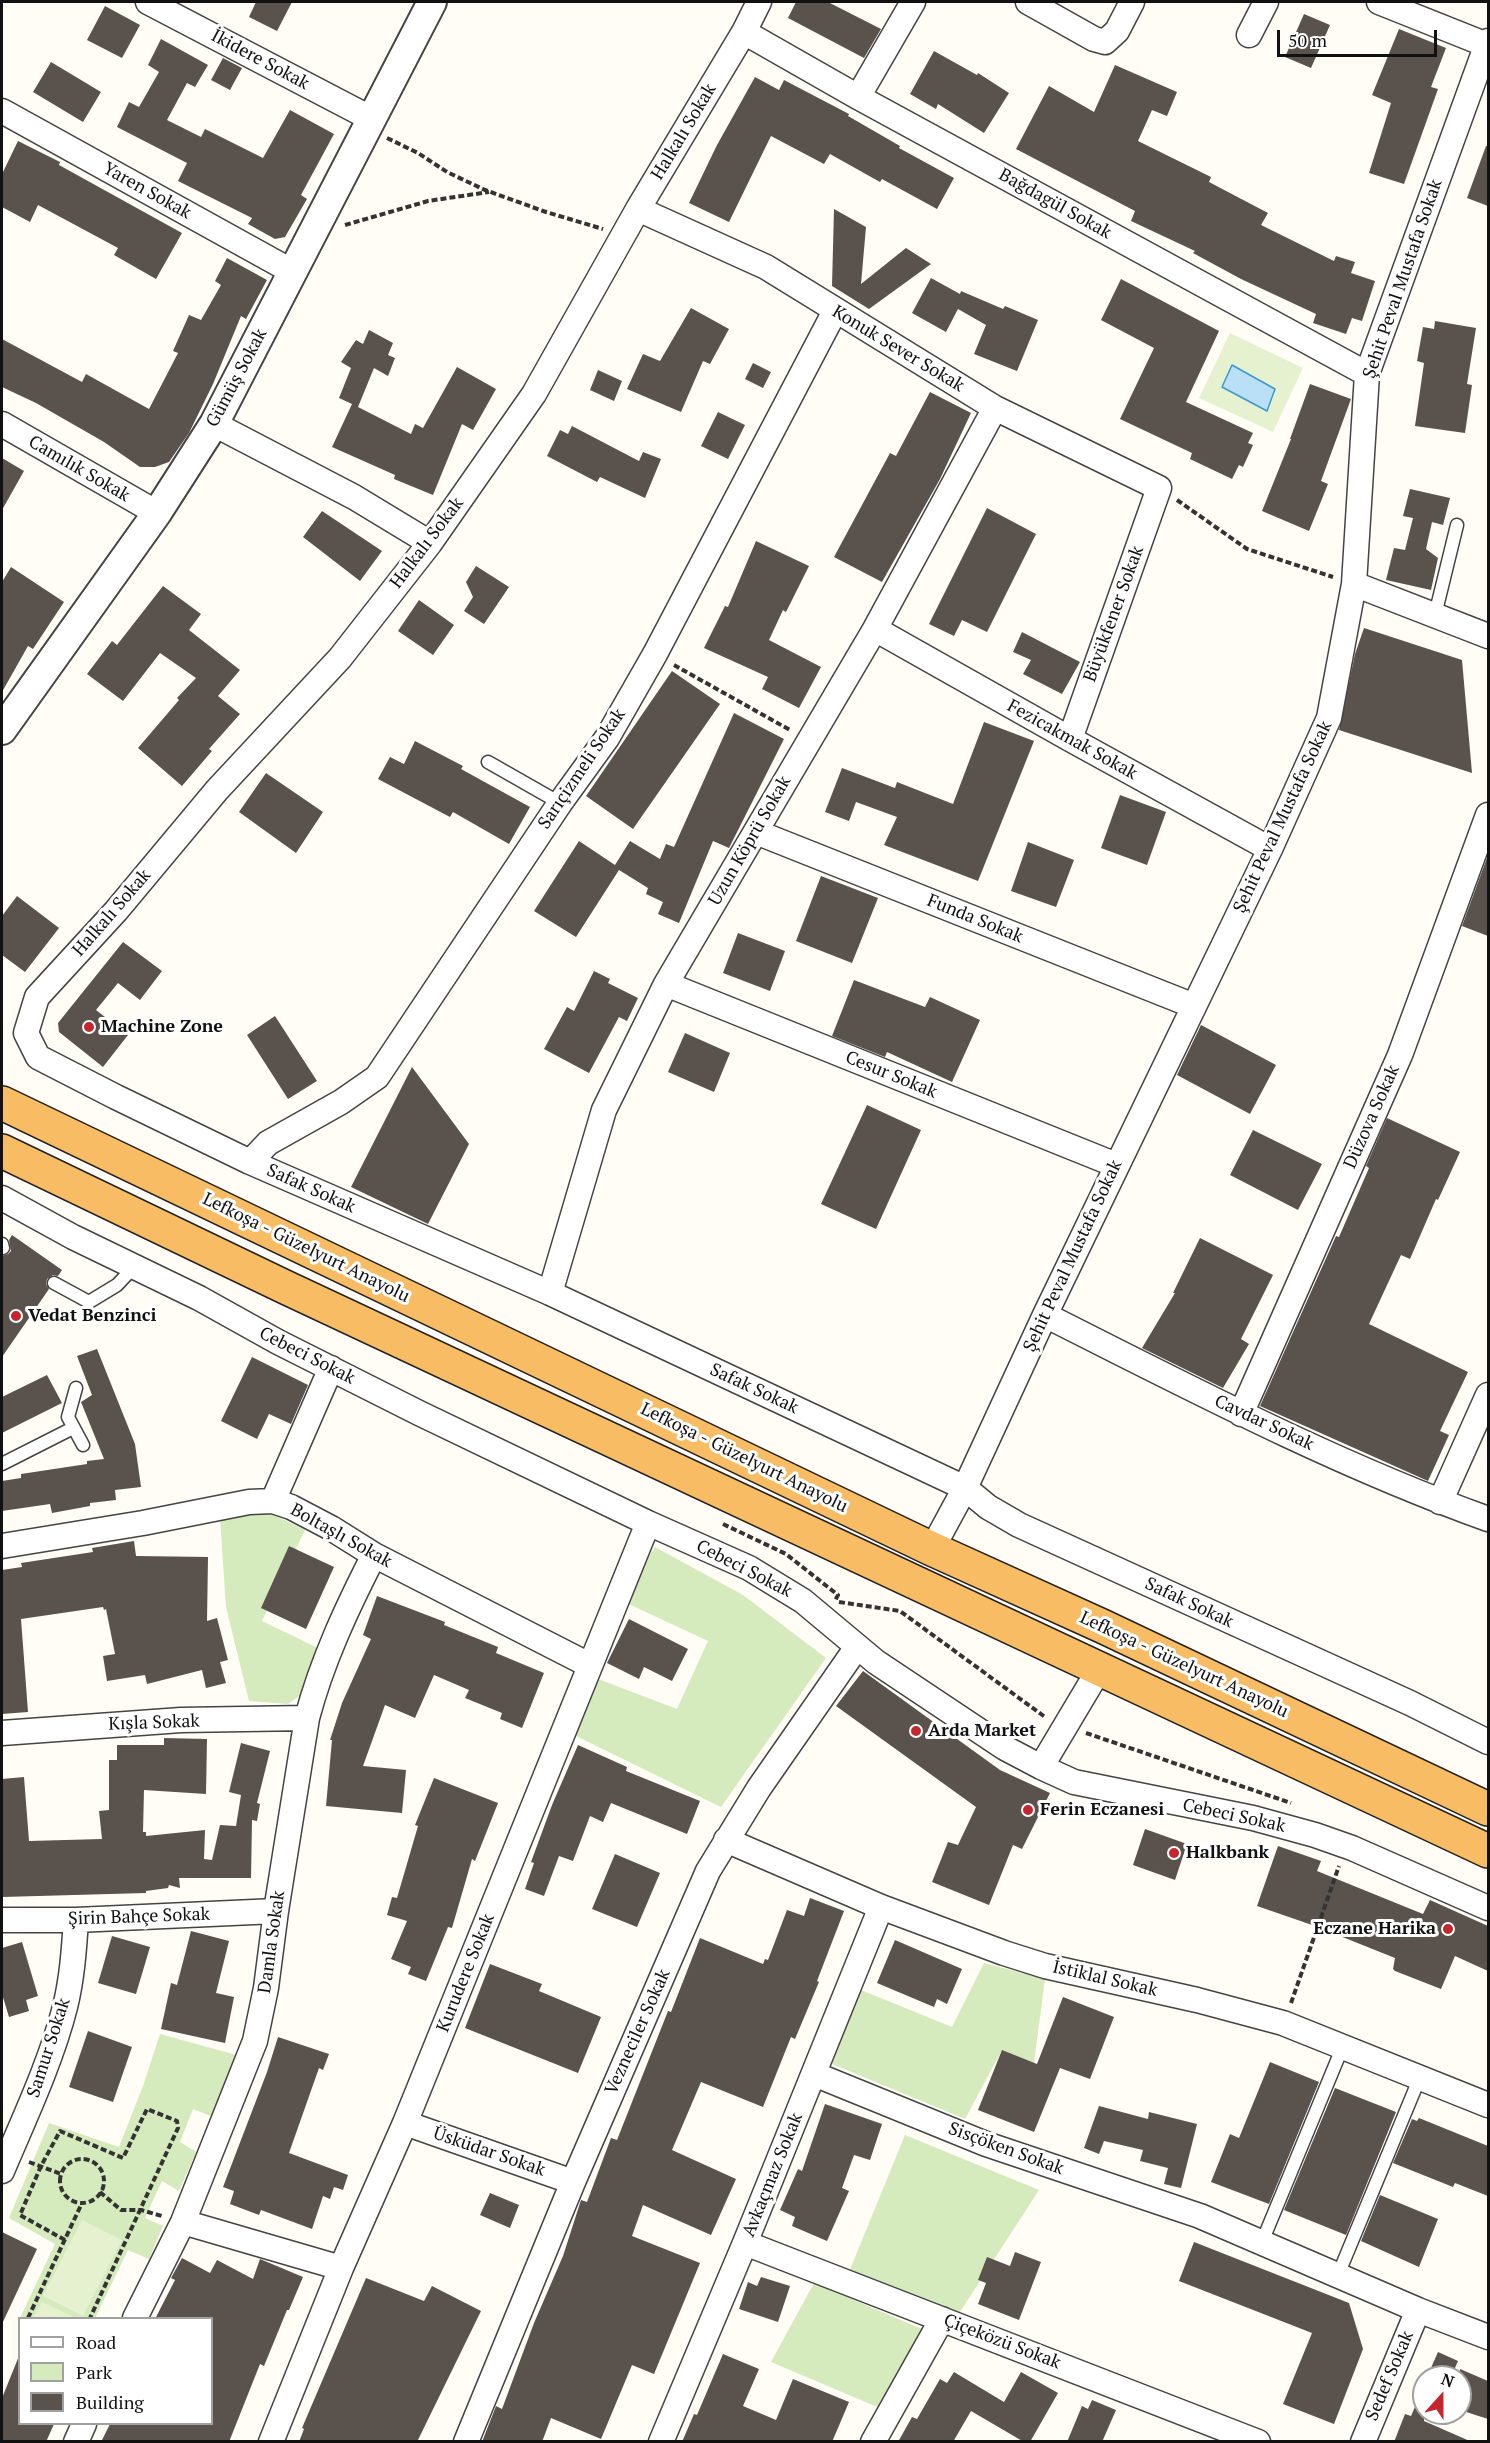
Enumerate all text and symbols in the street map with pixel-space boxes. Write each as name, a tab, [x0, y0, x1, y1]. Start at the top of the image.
scale bar	[1280, 18, 1440, 56]
street label: İkidere Sokak	[207, 25, 313, 95]
text: 50 m	[1288, 28, 1327, 52]
street label: Halkalı Sokak	[647, 80, 721, 184]
street label: Yaren Sokak	[99, 158, 195, 224]
street label: Bağdagül Sokak	[995, 164, 1115, 244]
street label: Şehit Peval Mustafa Sokak	[1359, 177, 1447, 381]
street label: Konuk Sever Sokak	[828, 301, 968, 397]
street label: Gümüş Sokak	[202, 325, 272, 431]
street label: Camılık Sokak	[24, 431, 134, 507]
street label: Halkalı Sokak	[386, 493, 468, 593]
street label: Büyükfener Sokak	[1079, 543, 1149, 685]
street label: Fezicakmak Sokak	[1003, 695, 1141, 785]
street label: Sarıçizmeli Sokak	[534, 705, 630, 833]
street label: Şehit Peval Mustafa Sokak	[1229, 718, 1337, 916]
street label: Uzun Köprü Sokak	[704, 772, 796, 910]
street label: Halkalı Sokak	[68, 865, 156, 961]
street label: Funda Sokak	[924, 890, 1026, 948]
place label: Machine Zone	[101, 1016, 223, 1038]
marker: Machine Zone	[82, 1020, 96, 1034]
street label: Cesur Sokak	[842, 1047, 940, 1103]
street label: Düzova Sokak	[1340, 1062, 1404, 1172]
street label: Şehit Peval Mustafa Sokak	[1019, 1157, 1127, 1355]
street label: Safak Sokak	[263, 1160, 359, 1218]
street label: Lefkoşa - Güzelyurt Anayolu	[199, 1188, 413, 1308]
place label: Vedat Benzinci	[28, 1305, 156, 1327]
marker: Vedat Benzinci	[9, 1309, 23, 1323]
street label: Cebeci Sokak	[256, 1323, 358, 1389]
street label: Safak Sokak	[706, 1359, 802, 1419]
street label: Cavdar Sokak	[1211, 1391, 1317, 1455]
street label: Lefkoşa - Güzelyurt Anayolu	[637, 1398, 851, 1518]
street label: Boltaşlı Sokak	[286, 1499, 396, 1573]
street label: Cebeci Sokak	[693, 1536, 795, 1602]
street label: Safak Sokak	[1141, 1573, 1237, 1633]
street label: Lefkoşa - Güzelyurt Anayolu	[1076, 1607, 1292, 1723]
street label: Kışla Sokak	[108, 1711, 200, 1735]
place label: Arda Market	[928, 1720, 1036, 1742]
marker: Arda Market	[909, 1724, 923, 1738]
street label: Cebeci Sokak	[1181, 1795, 1287, 1837]
place label: Ferin Eczanesi	[1040, 1799, 1164, 1821]
marker: Ferin Eczanesi	[1021, 1803, 1035, 1817]
place label: Halkbank	[1186, 1842, 1269, 1864]
marker: Halkbank	[1167, 1846, 1181, 1860]
street label: Damla Sokak	[254, 1889, 290, 1995]
street label: Şirin Bahçe Sokak	[68, 1904, 210, 1930]
street label: Kurudere Sokak	[432, 1911, 500, 2035]
place label: Eczane Harika	[1313, 1918, 1436, 1940]
marker: Eczane Harika	[1441, 1922, 1455, 1936]
street label: İstiklal Sokak	[1050, 1956, 1160, 2002]
street label: Vezneciler Sokak	[601, 1966, 675, 2098]
street label: Samur Sokak	[23, 1996, 75, 2100]
street label: Avkaçmaz Sokak	[738, 2110, 808, 2240]
street label: Sisçöken Sokak	[945, 2118, 1067, 2180]
street label: Üsküdar Sokak	[430, 2123, 548, 2181]
street label: Çiçeközü Sokak	[940, 2310, 1064, 2374]
legend	[18, 2317, 213, 2425]
street label: Sedef Sokak	[1361, 2328, 1419, 2424]
text: Road	[76, 2330, 116, 2354]
text: Park	[76, 2360, 112, 2384]
north arrow	[1412, 2365, 1472, 2425]
text: N	[1438, 2368, 1457, 2393]
text: Building	[76, 2390, 144, 2414]

